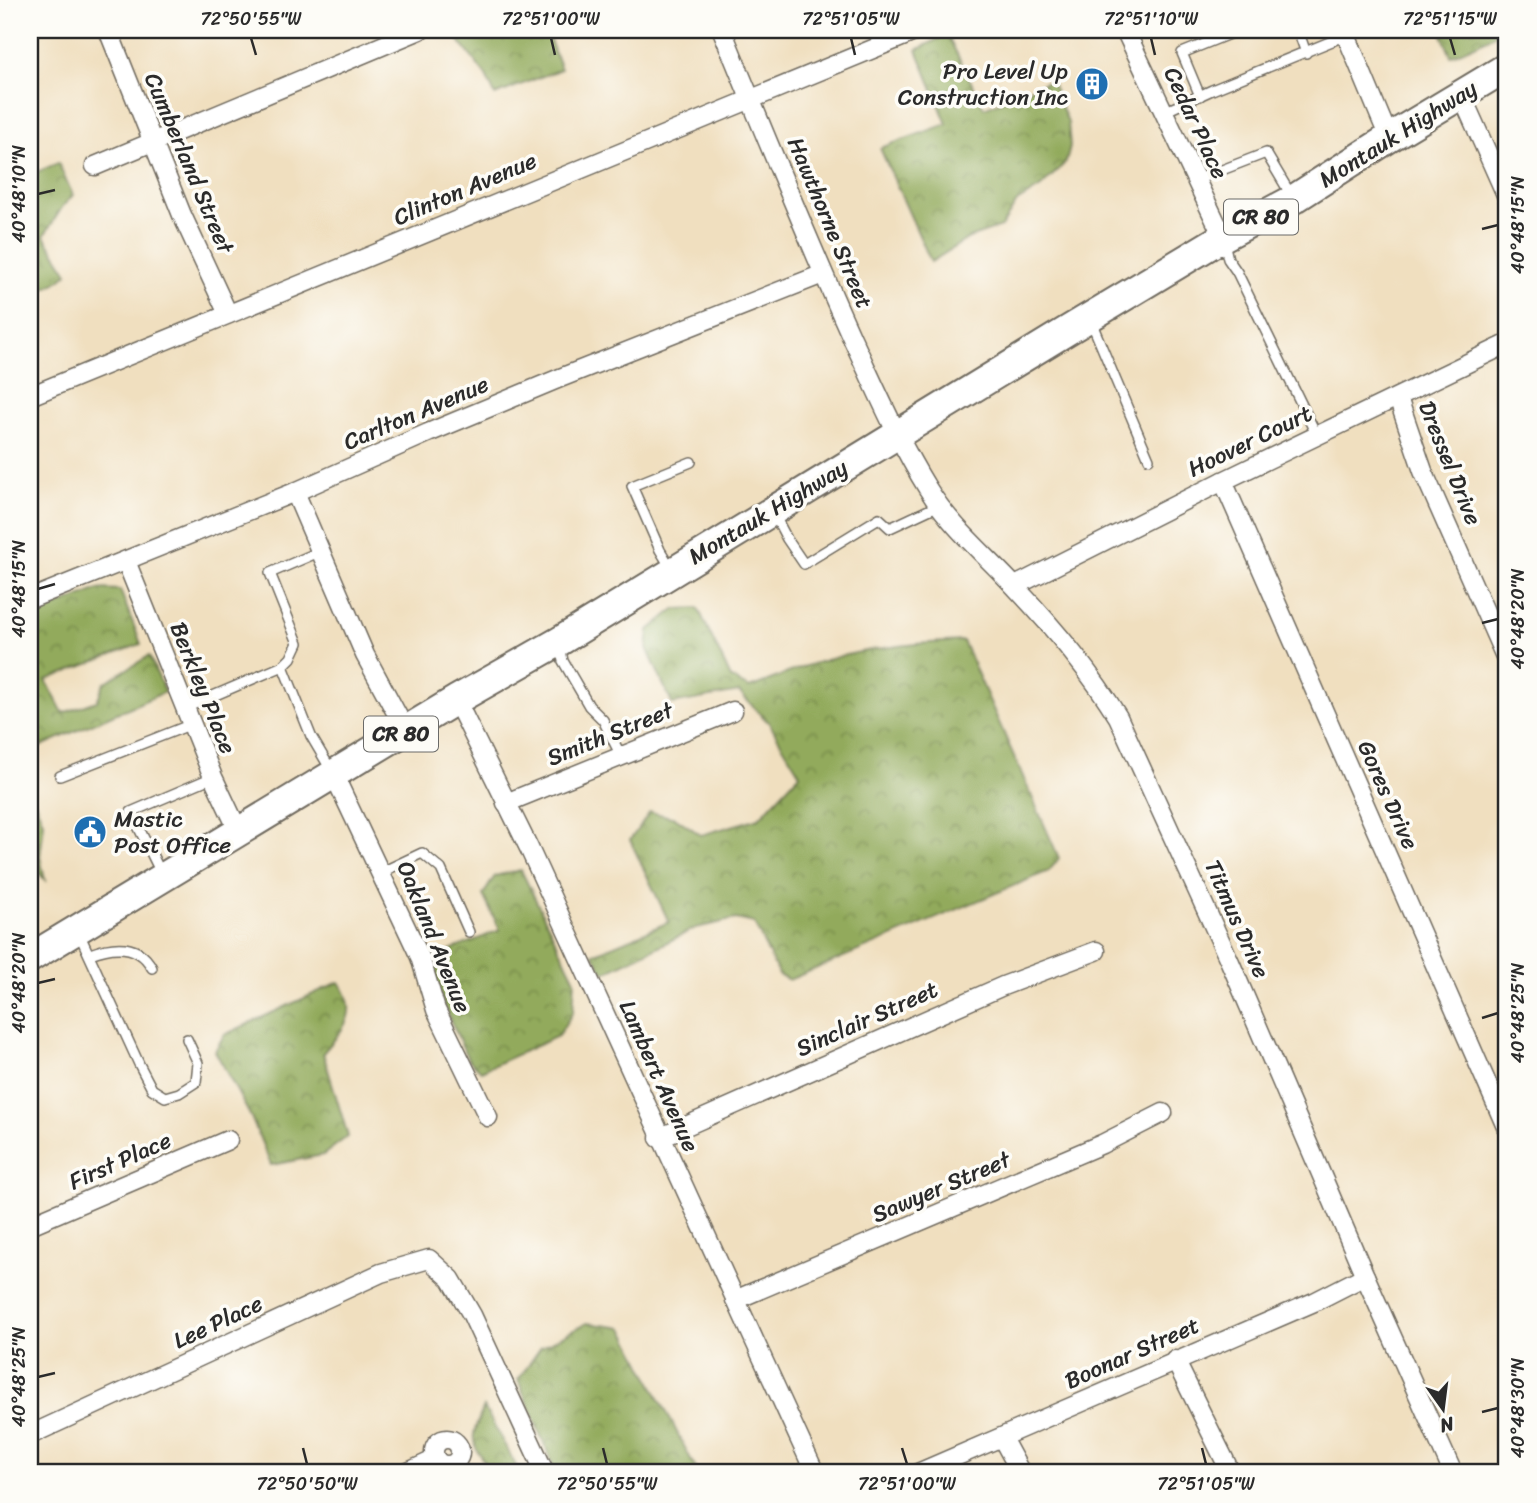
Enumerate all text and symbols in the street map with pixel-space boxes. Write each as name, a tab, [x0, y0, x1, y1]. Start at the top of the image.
text: 72°50'55"W	[201, 3, 303, 35]
text: 72°51'00"W	[502, 3, 601, 35]
text: 72°51'05"W	[802, 3, 901, 35]
text: 72°51'10"W	[1104, 3, 1199, 35]
text: 72°51'15"W	[1403, 3, 1498, 35]
place label: Pro Level Up Construction Inc	[898, 51, 1069, 118]
street label: Cedar Place	[1152, 60, 1240, 186]
building icon: Pro Level Up Construction Inc	[1073, 65, 1111, 103]
street label: Cumberland Street	[132, 66, 246, 262]
street label: Montauk Highway	[1311, 69, 1486, 199]
street label: Hawthorne Street	[775, 131, 885, 315]
street label: Clinton Avenue	[387, 140, 543, 238]
text: 40°48'10"N	[3, 144, 35, 243]
text: 40°48'15"N	[1502, 176, 1534, 274]
road number: CR 80	[1224, 200, 1298, 234]
street label: Carlton Avenue	[337, 364, 495, 462]
street label: Hoover Court	[1180, 393, 1320, 489]
street label: Dressel Drive	[1406, 394, 1494, 532]
street label: Montauk Highway	[680, 448, 856, 576]
text: 40°48'15"N	[3, 540, 35, 638]
text: 40°48'20"N	[1502, 568, 1534, 669]
street label: Berkley Place	[158, 616, 248, 761]
street label: Smith Street	[540, 689, 681, 778]
road number: CR 80	[364, 716, 438, 752]
street label: Gores Drive	[1346, 734, 1430, 856]
place label: Mastic Post Office	[114, 799, 231, 866]
public building icon: Mastic Post Office	[71, 813, 109, 851]
street label: Titmus Drive	[1193, 853, 1282, 985]
street label: Oakland Avenue	[385, 855, 483, 1019]
text: 40°48'20"N	[3, 932, 35, 1033]
text: 40°48'25"N	[1502, 962, 1534, 1063]
street label: Sinclair Street	[789, 969, 945, 1069]
street label: Lambert Avenue	[607, 993, 711, 1159]
street label: First Place	[62, 1120, 178, 1202]
street label: Sawyer Street	[865, 1139, 1018, 1235]
street label: Lee Place	[166, 1283, 270, 1361]
street label: Boonar Street	[1058, 1305, 1206, 1401]
text: 40°48'25"N	[3, 1326, 35, 1427]
text: 40°48'30"N	[1502, 1357, 1534, 1458]
north arrow	[1408, 1374, 1478, 1444]
text: N	[1436, 1407, 1458, 1443]
text: 72°50'50"W	[256, 1468, 359, 1500]
text: 72°50'55"W	[557, 1468, 659, 1500]
text: 72°51'00"W	[858, 1468, 957, 1500]
text: 72°51'05"W	[1157, 1468, 1256, 1500]

